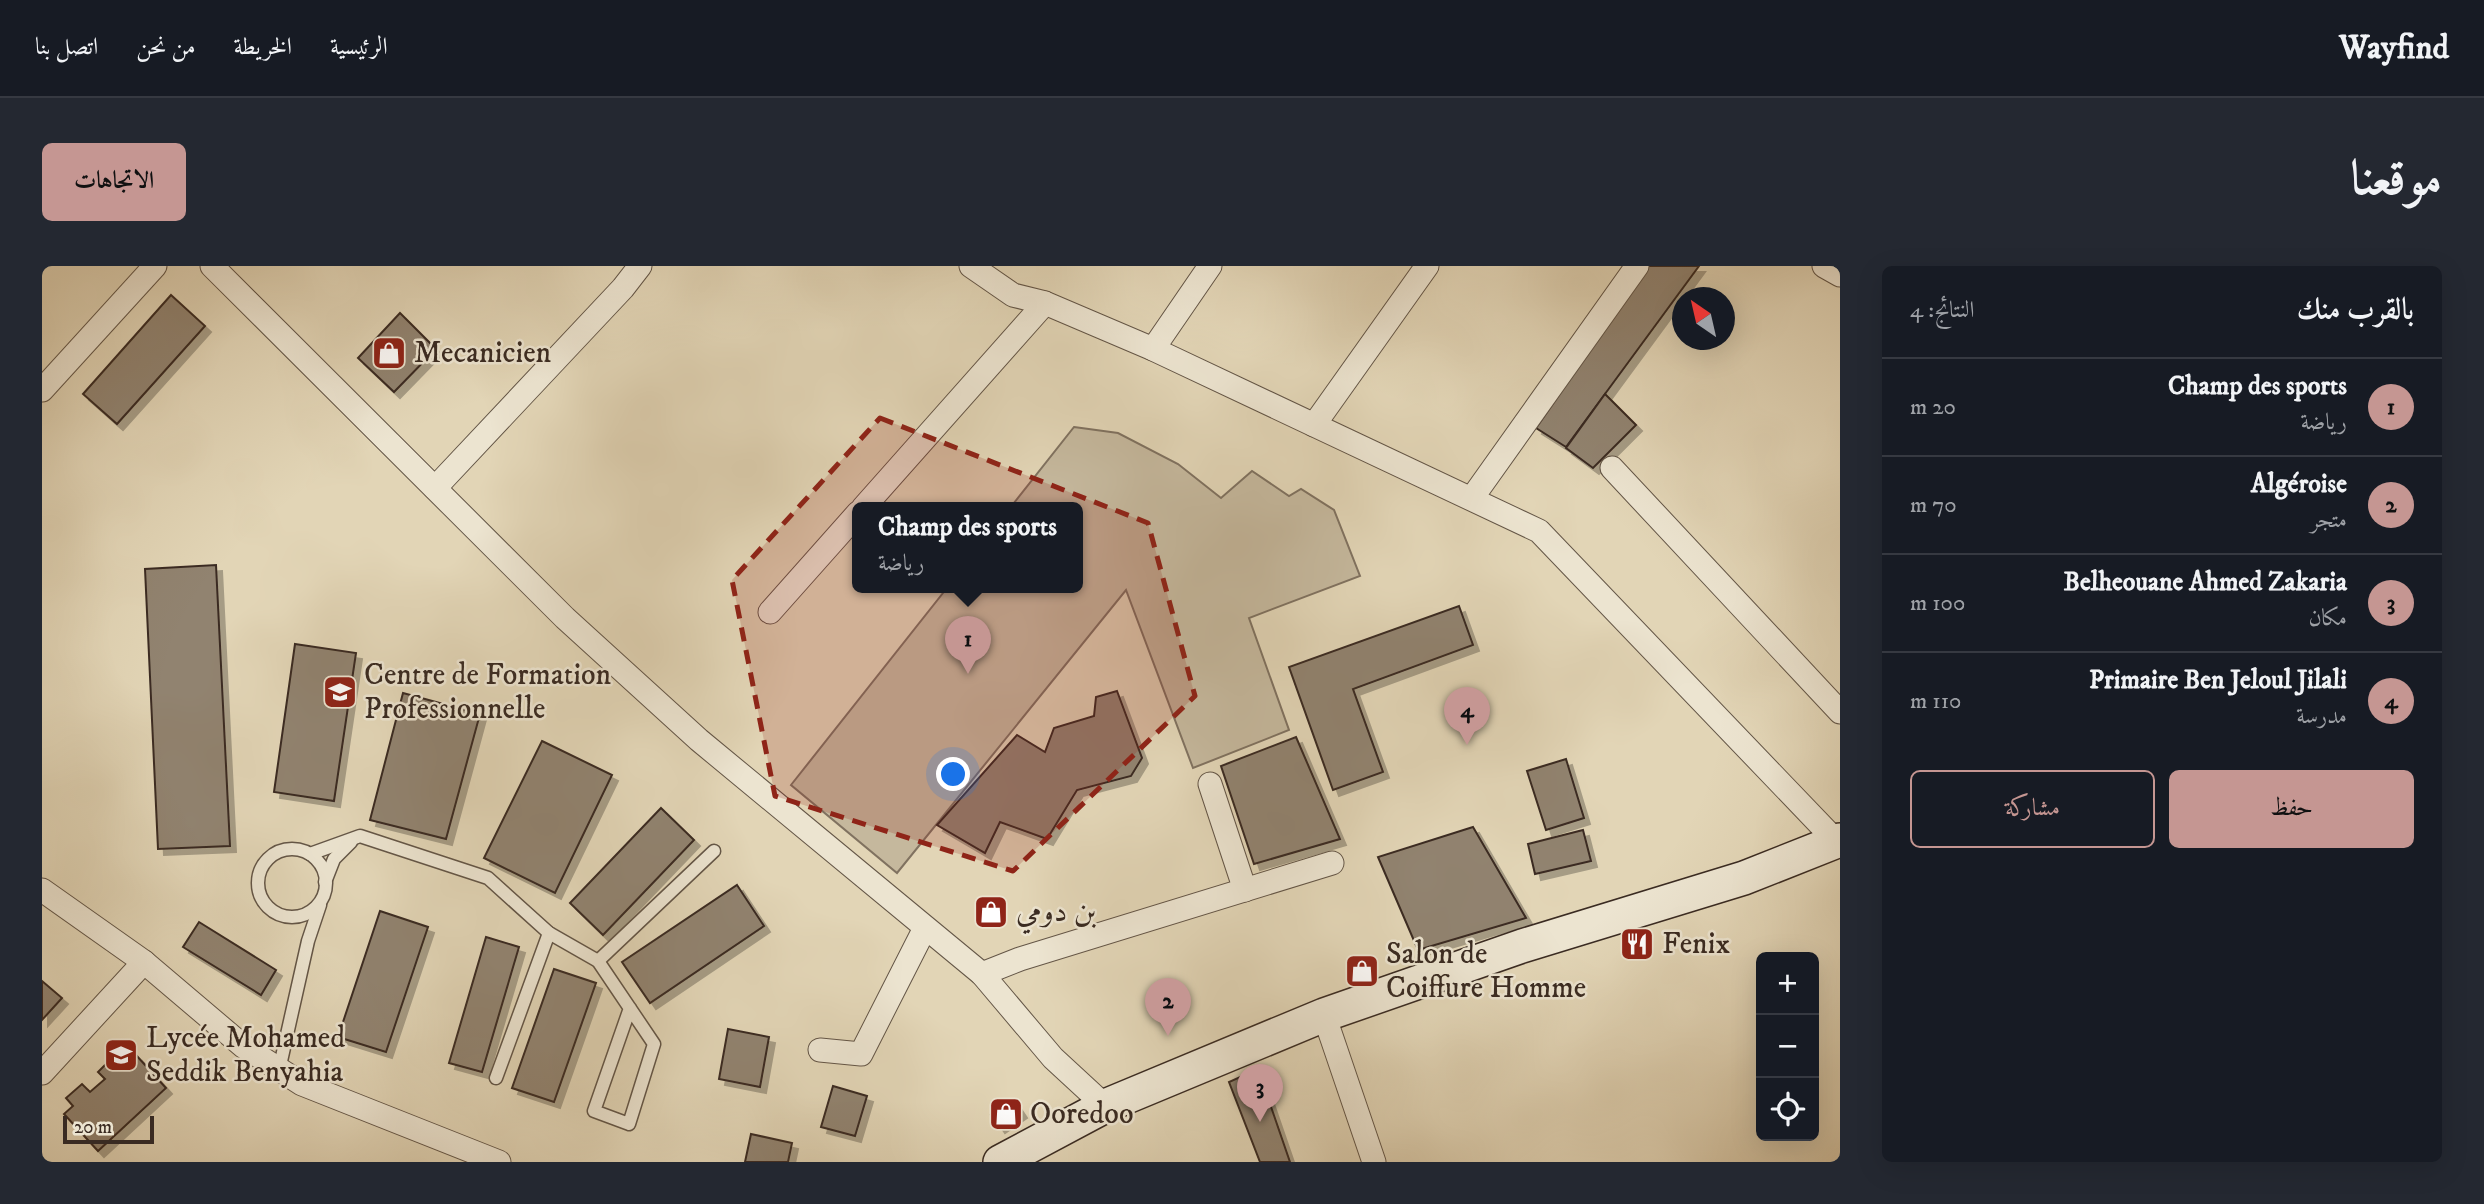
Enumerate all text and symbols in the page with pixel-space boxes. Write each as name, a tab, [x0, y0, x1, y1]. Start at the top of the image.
text: Wayfind	[2339, 28, 2449, 69]
text: اتصل بنا	[35, 32, 98, 62]
text: من نحن	[136, 32, 196, 62]
text: الخريطة	[234, 32, 292, 62]
text: الرئيسية	[330, 32, 388, 62]
button: الاتجاهات	[42, 143, 186, 221]
text: موقعنا	[2350, 149, 2442, 211]
north arrow	[1672, 287, 1735, 350]
text: بالقرب منك	[2297, 292, 2414, 329]
text: النتائج: 4	[1910, 296, 1975, 325]
shop icon: Mecanicien	[370, 334, 408, 372]
place label: Mecanicien	[414, 335, 552, 372]
text: Champ des sports	[2168, 370, 2347, 403]
text: 20 m	[1910, 393, 1956, 422]
text: 1	[2387, 393, 2395, 422]
text: رياضة	[2301, 408, 2347, 437]
text: Algéroise	[2251, 468, 2347, 501]
text: 70 m	[1910, 491, 1957, 520]
text: 2	[2385, 491, 2397, 520]
popup	[852, 502, 1083, 593]
text: متجر	[2311, 506, 2347, 535]
text: Champ des sports	[878, 511, 1057, 544]
text: رياضة	[878, 549, 924, 578]
text: Belheouane Ahmed Zakaria	[2064, 566, 2347, 599]
text: 100 m	[1910, 589, 1965, 618]
text: 3	[2387, 589, 2395, 618]
text: مكان	[2308, 604, 2347, 633]
pin: 1	[945, 616, 991, 674]
place label: Centre de Formation Professionnelle	[364, 657, 612, 728]
text: Primaire Ben Jeloul Jilali	[2089, 664, 2347, 697]
school or university icon: Centre de Formation Professionnelle	[321, 673, 359, 711]
pin: 4	[1444, 687, 1490, 745]
text: 110 m	[1910, 687, 1961, 716]
text: 4	[2384, 687, 2398, 716]
text: مدرسة	[2296, 702, 2347, 731]
your location	[936, 757, 970, 791]
button: مشاركة	[1910, 770, 2155, 848]
button: حفظ	[2169, 770, 2414, 848]
shop icon: بن دومي	[972, 893, 1010, 931]
place label: بن دومي	[1016, 894, 1097, 935]
restaurant icon: Fenix	[1618, 925, 1656, 963]
place label: Fenix	[1662, 926, 1730, 963]
place label: Salon de Coiffure Homme	[1386, 936, 1586, 1007]
shop icon: Salon de Coiffure Homme	[1343, 952, 1381, 990]
map controls	[1756, 952, 1819, 1141]
button: +	[1756, 952, 1819, 1015]
pin: 2	[1145, 978, 1191, 1036]
button: −	[1756, 1015, 1819, 1078]
place label: Lycée Mohamed Seddik Benyahia	[146, 1020, 345, 1091]
school or university icon: Lycée Mohamed Seddik Benyahia	[102, 1036, 140, 1074]
pin: 3	[1237, 1064, 1283, 1122]
button: locate	[1756, 1078, 1819, 1141]
shop icon: Ooredoo	[987, 1095, 1025, 1133]
place label: Ooredoo	[1030, 1096, 1133, 1133]
scale bar	[63, 1113, 154, 1145]
text: 20 m	[74, 1116, 112, 1139]

